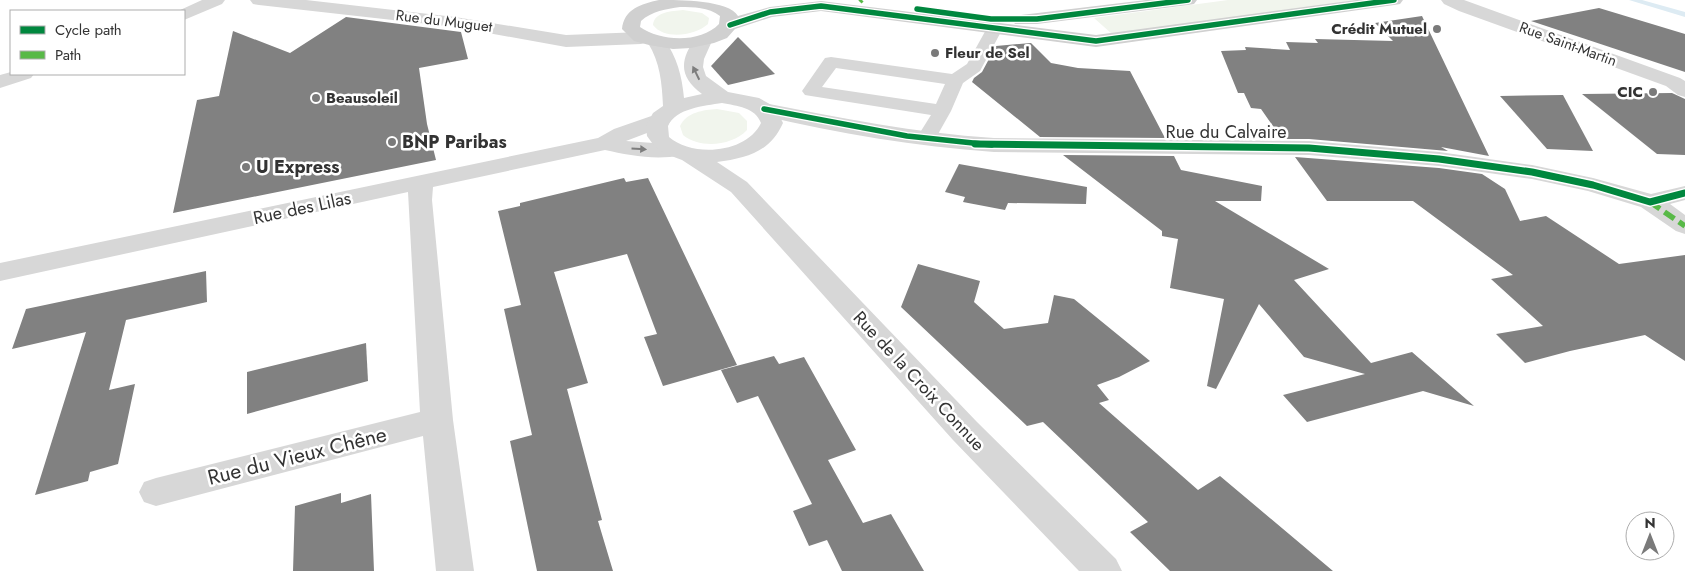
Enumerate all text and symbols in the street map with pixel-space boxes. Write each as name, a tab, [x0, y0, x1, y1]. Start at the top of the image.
street label: Rue du Muguet	[394, 4, 494, 38]
legend	[10, 10, 185, 75]
street label: Rue Saint-Martin	[1516, 16, 1620, 72]
place label: Crédit Mutuel	[1331, 18, 1427, 40]
text: Cycle path	[55, 19, 122, 41]
marker: Crédit Mutuel	[1431, 23, 1443, 35]
place label: Fleur de Sel	[945, 42, 1030, 64]
text: Path	[55, 44, 81, 66]
marker: Fleur de Sel	[929, 47, 941, 59]
one-way arrow	[691, 66, 700, 81]
place label: CIC	[1617, 81, 1643, 103]
marker: CIC	[1647, 86, 1659, 98]
place label: Beausoleil	[326, 87, 398, 109]
marker: Beausoleil	[310, 92, 322, 104]
street label: Rue du Calvaire	[1166, 119, 1286, 145]
place label: BNP Paribas	[402, 129, 507, 155]
marker: BNP Paribas	[386, 136, 398, 148]
one-way arrow	[631, 145, 647, 153]
place label: U Express	[256, 154, 339, 180]
marker: U Express	[240, 161, 252, 173]
street label: Rue des Lilas	[251, 185, 353, 231]
street label: Rue de la Croix Connue	[847, 305, 991, 457]
street label: Rue du Vieux Chêne	[204, 419, 390, 493]
north arrow	[1625, 511, 1675, 561]
text: N	[1644, 513, 1656, 533]

